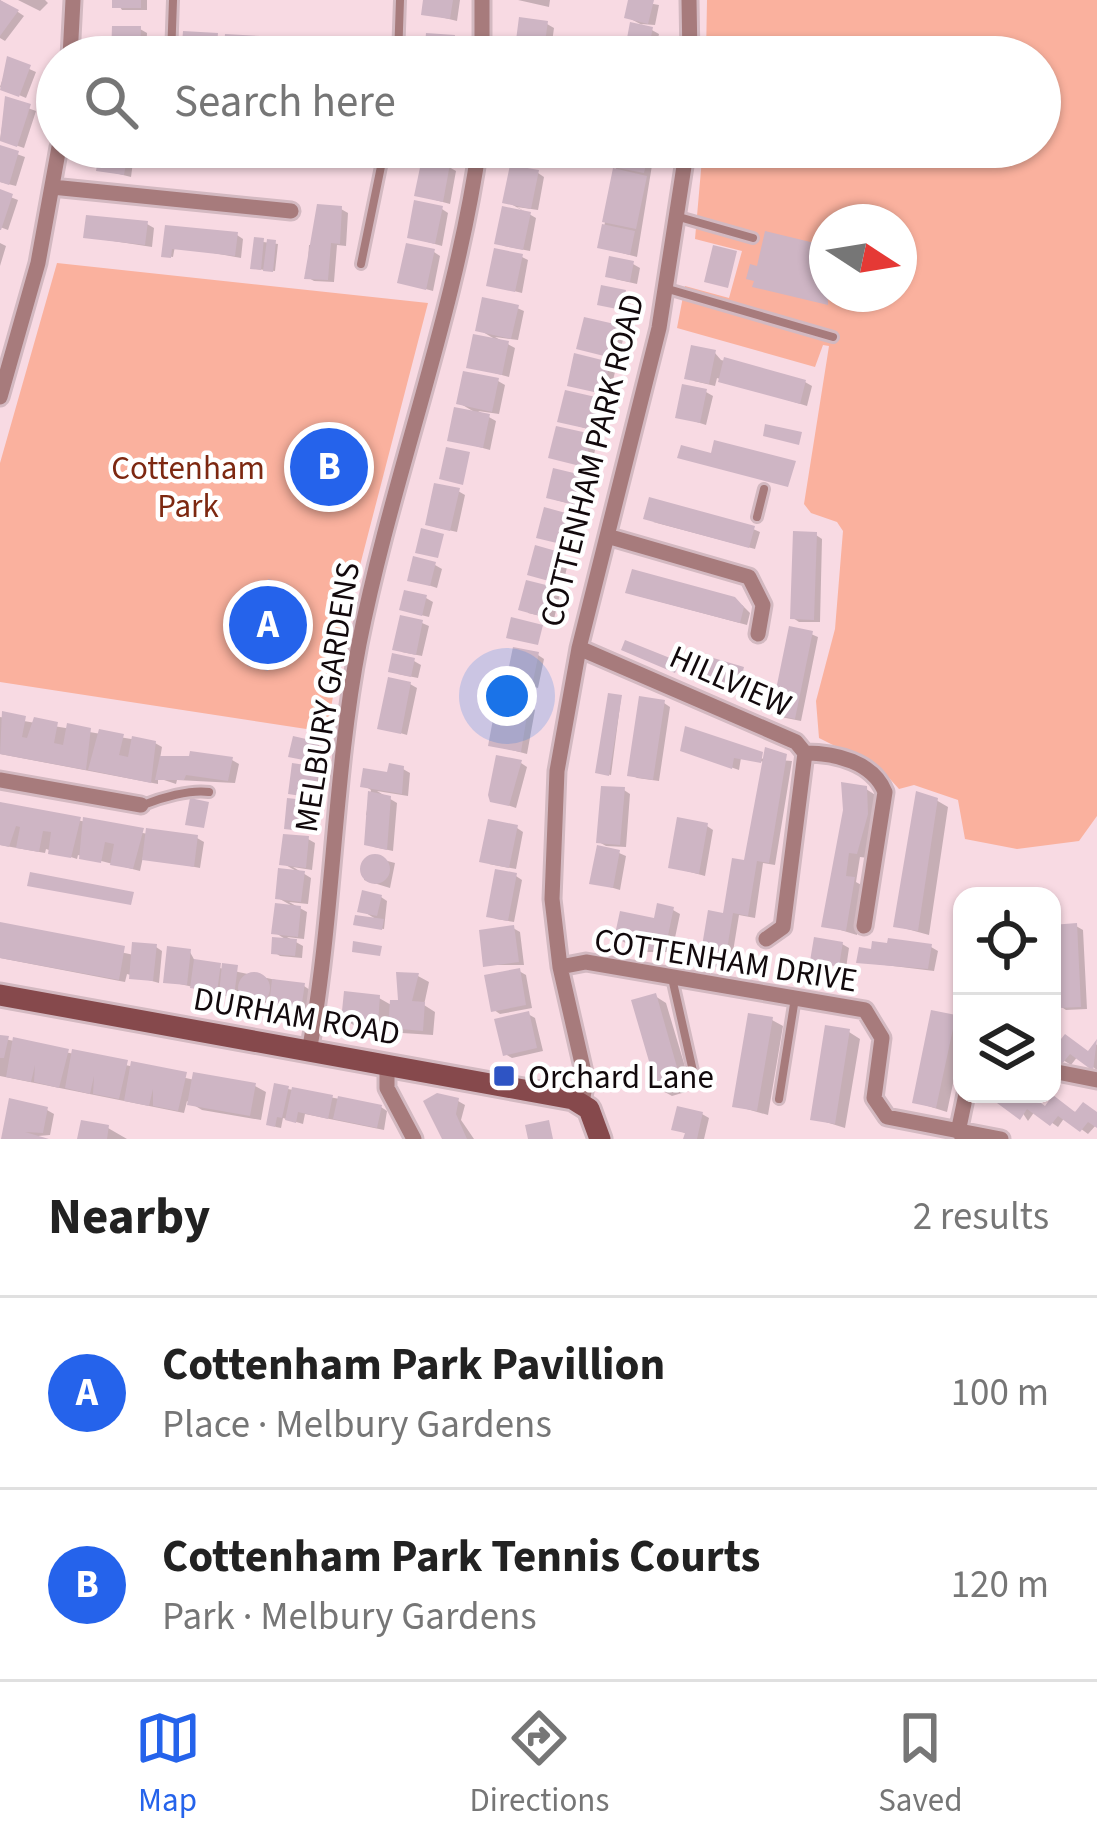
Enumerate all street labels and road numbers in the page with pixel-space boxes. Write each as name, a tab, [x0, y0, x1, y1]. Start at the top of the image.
street label: COTTENHAM PARK ROAD	[528, 289, 657, 632]
street label: MELBURY GARDENS	[283, 559, 372, 836]
street label: HILLVIEW	[662, 634, 799, 729]
street label: COTTENHAM DRIVE	[591, 917, 860, 1004]
street label: DURHAM ROAD	[190, 975, 404, 1058]

